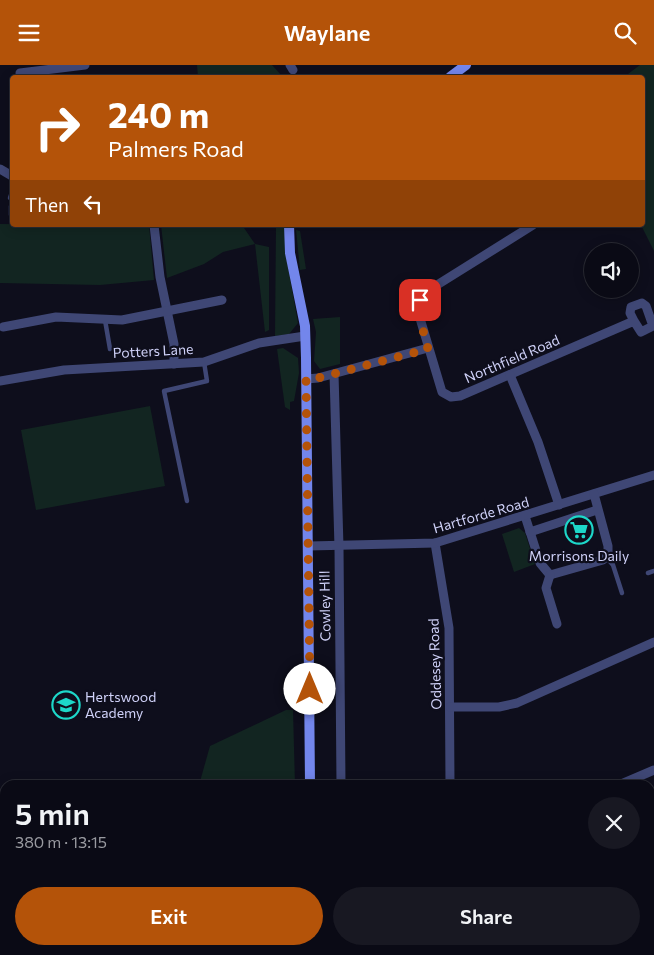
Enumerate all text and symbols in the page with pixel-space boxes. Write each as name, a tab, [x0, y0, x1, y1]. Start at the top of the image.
icon: menu	[15, 19, 43, 47]
text: Waylane	[284, 19, 370, 46]
icon: search	[611, 19, 639, 47]
text: 240 m	[108, 92, 209, 135]
icon: right	[25, 95, 90, 160]
text: Palmers Road	[108, 135, 244, 162]
icon: left	[79, 190, 107, 218]
text: Then	[25, 193, 69, 216]
map controls	[584, 243, 639, 298]
button: sound	[584, 243, 639, 298]
pin	[399, 279, 441, 321]
icon: arrive	[406, 286, 434, 314]
street label: Northfield Road	[462, 331, 562, 386]
street label: Potters Lane	[112, 340, 194, 361]
street label: Hartforde Road	[431, 493, 531, 536]
supermarket icon: Morrisons Daily	[564, 515, 594, 545]
place label: Morrisons Daily	[529, 547, 629, 564]
street label: Cowley Hill	[315, 570, 334, 642]
street label: Oddesey Road	[424, 618, 445, 710]
position arrow	[283, 662, 335, 714]
place label: Hertswood Academy	[85, 688, 156, 721]
school or university icon: Hertswood Academy	[51, 690, 81, 720]
text: 5 min	[15, 794, 90, 831]
button: close	[588, 797, 640, 849]
text: 380 m · 13:15	[15, 832, 107, 851]
button: Exit	[15, 887, 323, 945]
button: Share	[333, 887, 640, 945]

